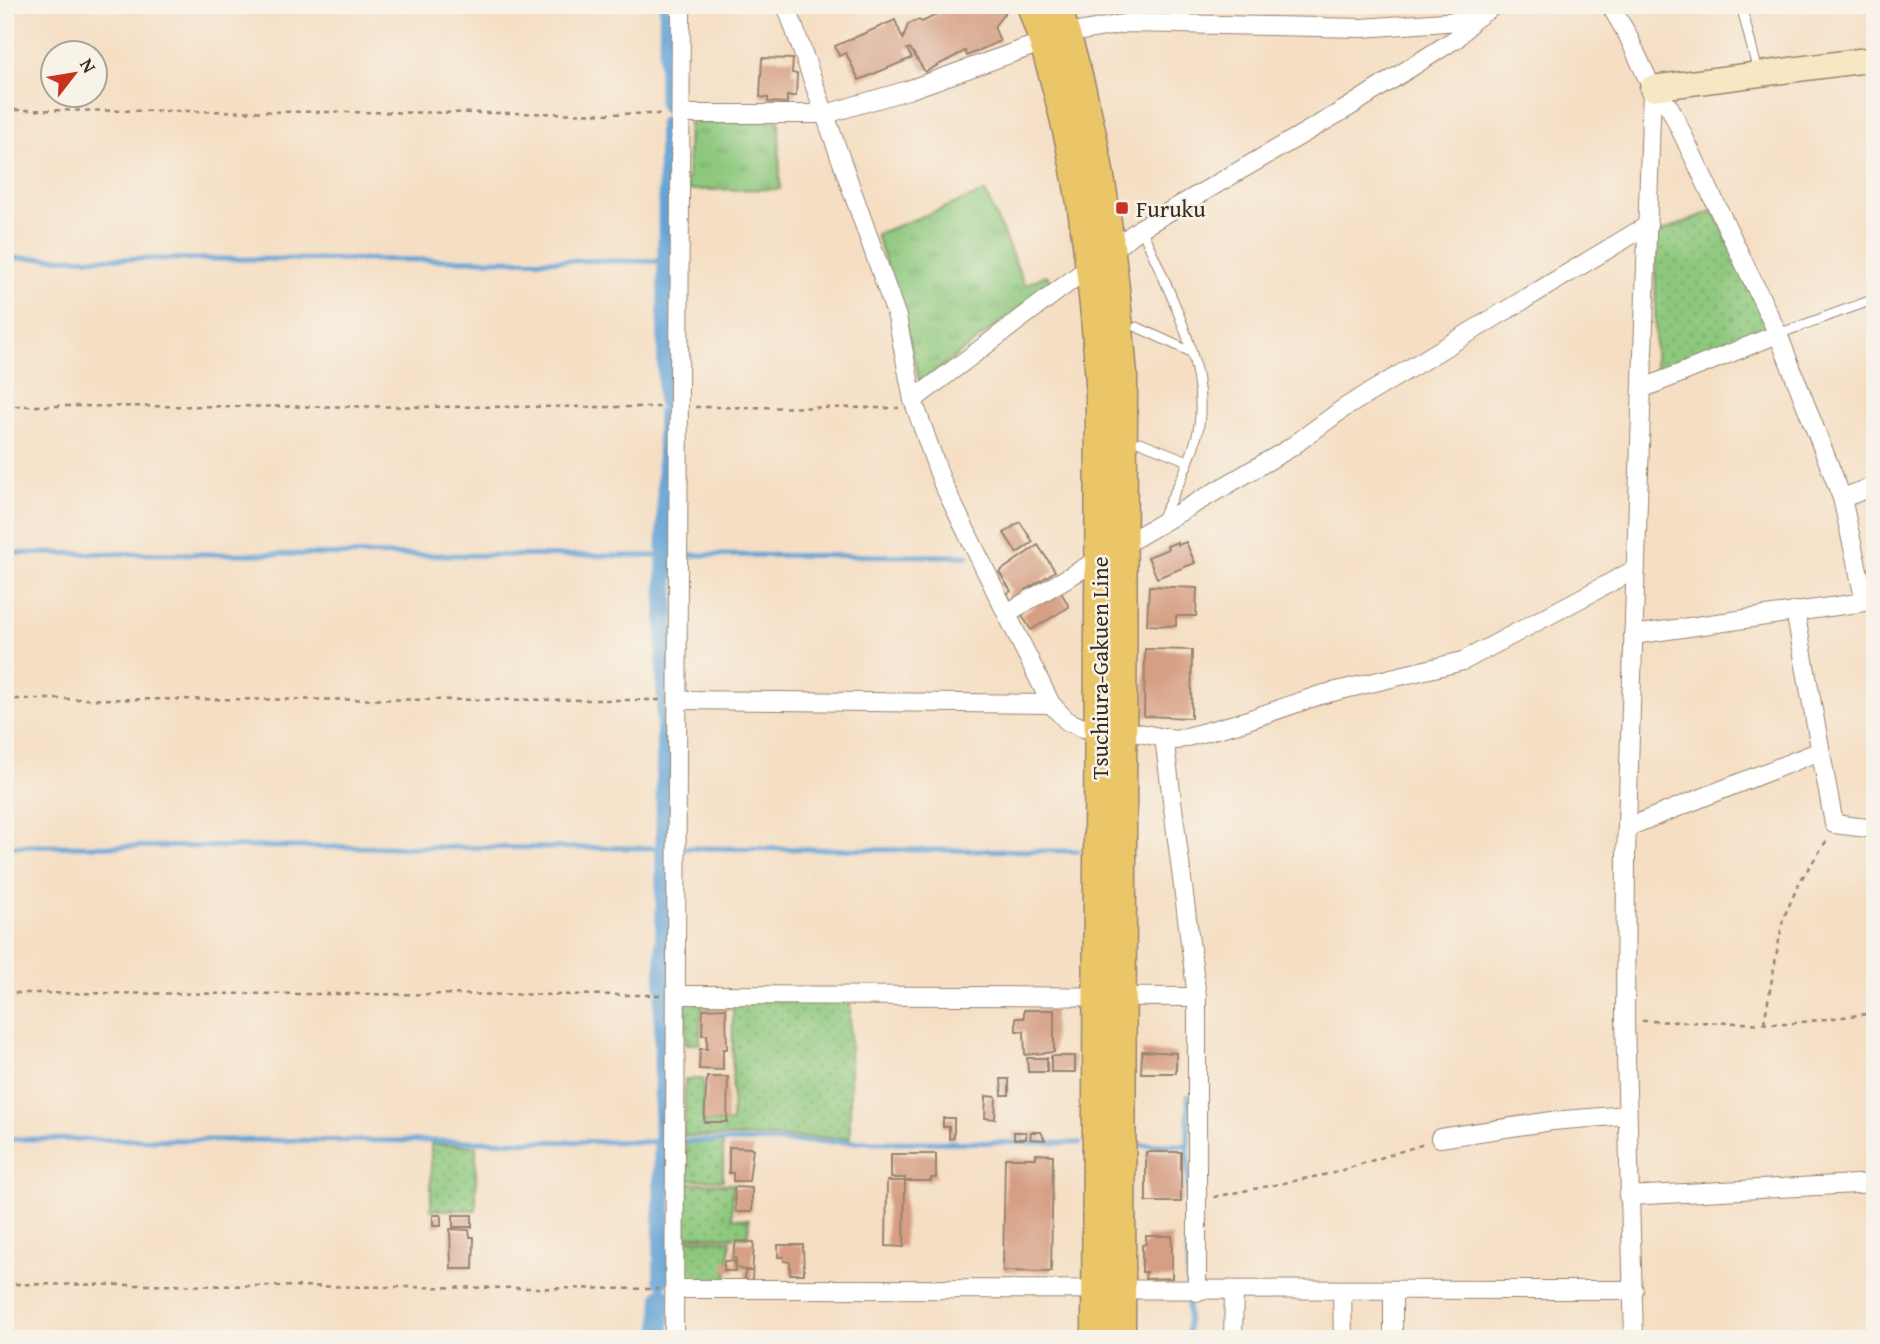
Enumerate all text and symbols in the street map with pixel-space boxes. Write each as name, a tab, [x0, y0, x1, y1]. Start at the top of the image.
north arrow	[38, 38, 108, 108]
text: N	[73, 53, 104, 78]
place label: Furuku	[1136, 192, 1206, 225]
marker: Furuku	[1114, 200, 1130, 216]
street label: Tsuchiura-Gakuen Line	[1083, 557, 1116, 779]

